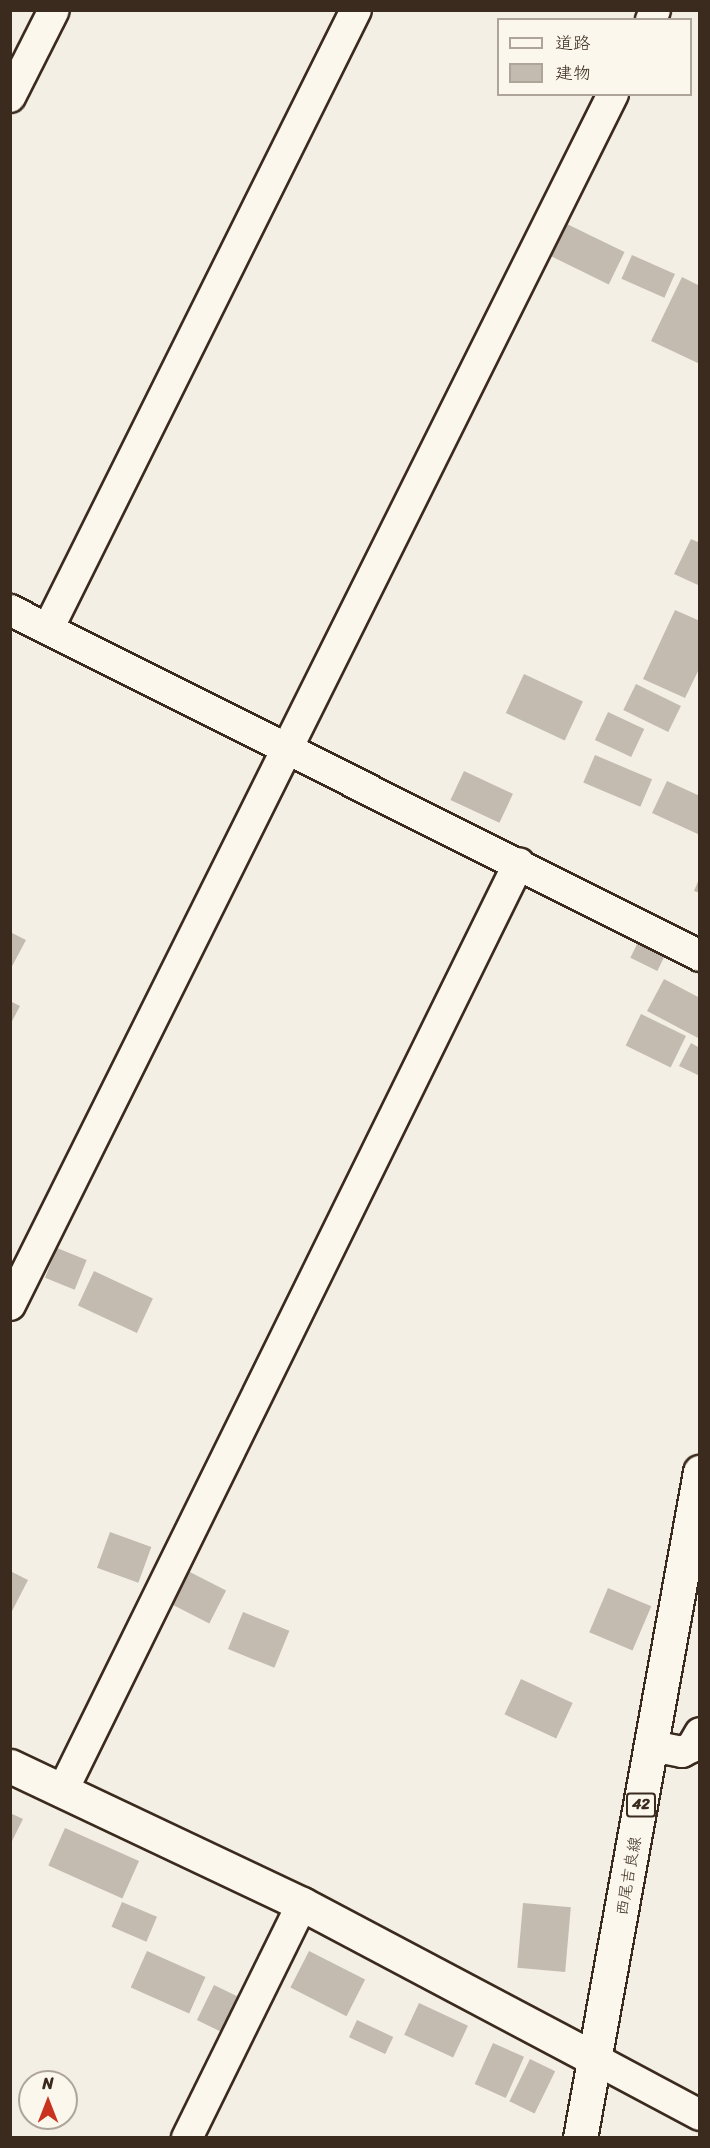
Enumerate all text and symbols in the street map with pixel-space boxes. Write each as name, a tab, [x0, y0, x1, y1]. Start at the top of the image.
legend	[497, 18, 692, 96]
text: 道路	[555, 27, 591, 59]
text: 建物	[555, 57, 591, 89]
road number: 42	[624, 1793, 658, 1817]
street label: 西尾吉良線	[613, 1835, 645, 1917]
text: N	[42, 2069, 54, 2098]
north arrow	[18, 2070, 78, 2130]

